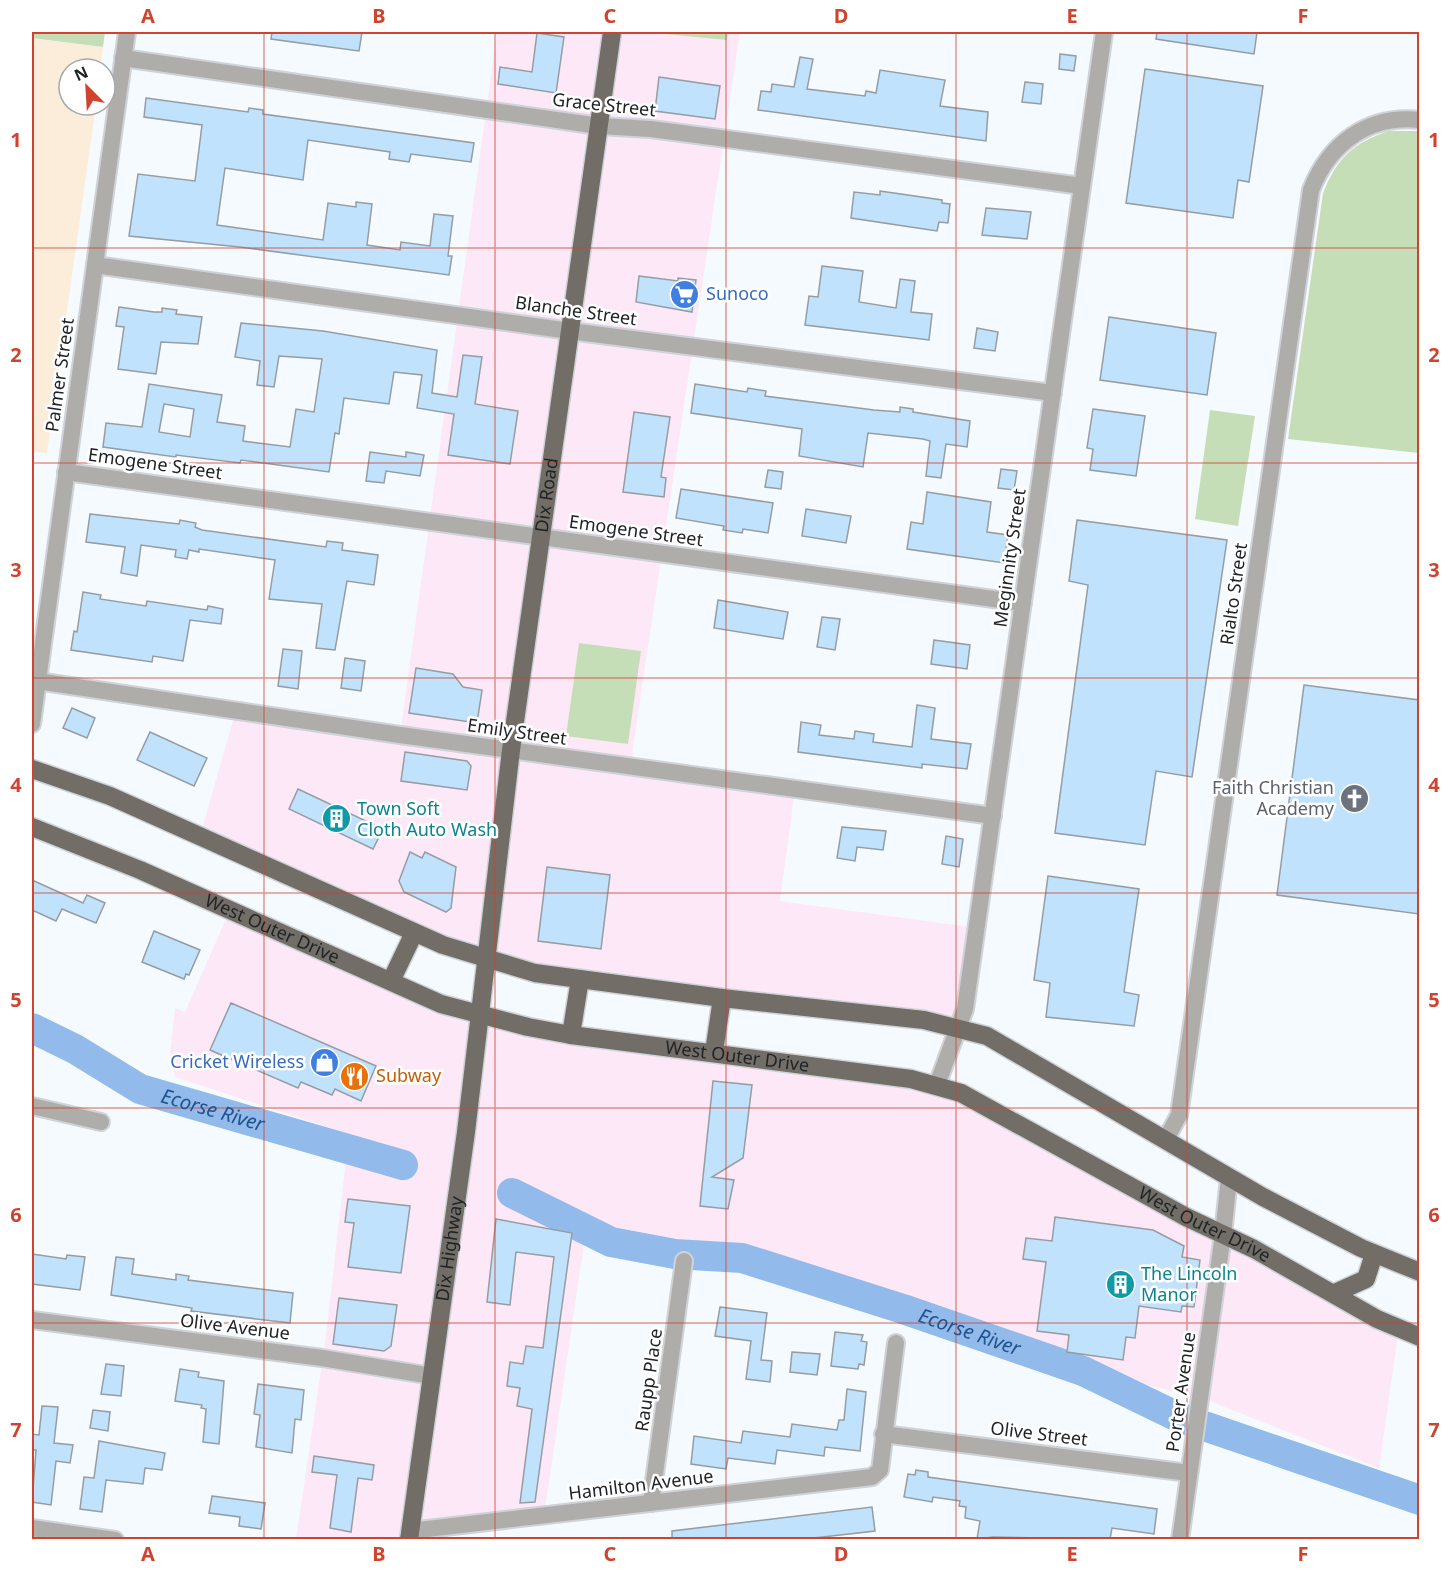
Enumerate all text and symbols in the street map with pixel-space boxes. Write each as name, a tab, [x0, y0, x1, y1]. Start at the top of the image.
text: A	[141, 2, 155, 29]
text: B	[372, 2, 386, 29]
text: C	[604, 2, 617, 29]
text: D	[834, 2, 848, 29]
text: E	[1066, 2, 1078, 29]
text: F	[1298, 2, 1308, 29]
north arrow	[57, 57, 117, 117]
text: N	[70, 61, 91, 86]
street label: Grace Street	[551, 87, 658, 121]
text: 1	[10, 126, 22, 153]
text: 1	[1428, 126, 1440, 153]
supermarket icon: Sunoco	[669, 278, 701, 310]
place label: Sunoco	[706, 281, 769, 305]
street label: Blanche Street	[514, 290, 639, 330]
street label: Palmer Street	[39, 316, 79, 433]
text: 2	[10, 341, 22, 368]
text: 2	[1428, 341, 1440, 368]
street label: Emogene Street	[87, 442, 224, 484]
street label: Dix Road	[529, 456, 563, 534]
street label: Meginnity Street	[987, 487, 1031, 629]
street label: Emogene Street	[568, 509, 705, 551]
street label: Rialto Street	[1214, 541, 1252, 646]
text: 3	[10, 556, 22, 583]
text: 3	[1428, 556, 1440, 583]
street label: Emily Street	[466, 712, 569, 750]
text: 4	[10, 771, 22, 798]
text: 4	[1428, 771, 1440, 798]
place label: Faith Christian Academy	[1212, 775, 1335, 820]
church icon: Faith Christian Academy	[1339, 782, 1371, 814]
place label: Town Soft Cloth Auto Wash	[357, 796, 497, 841]
building icon: Town Soft Cloth Auto Wash	[320, 803, 352, 835]
street label: West Outer Drive	[202, 888, 344, 968]
text: 5	[10, 986, 22, 1013]
text: 5	[1428, 986, 1440, 1013]
street label: West Outer Drive	[664, 1034, 811, 1077]
shop icon: Cricket Wireless	[309, 1046, 341, 1078]
place label: Cricket Wireless	[170, 1049, 304, 1073]
restaurant icon: Subway	[339, 1060, 371, 1092]
place label: Subway	[376, 1063, 442, 1087]
water label: Ecorse River	[158, 1082, 269, 1138]
street label: West Outer Drive	[1135, 1180, 1275, 1267]
street label: Dix Highway	[429, 1194, 468, 1303]
text: 6	[10, 1201, 22, 1228]
text: 6	[1428, 1201, 1440, 1228]
place label: The Lincoln Manor	[1141, 1261, 1237, 1306]
building icon: The Lincoln Manor	[1104, 1268, 1136, 1300]
water label: Ecorse River	[915, 1301, 1025, 1362]
street label: Olive Avenue	[179, 1307, 291, 1345]
street label: Raupp Place	[629, 1327, 667, 1433]
street label: Porter Avenue	[1160, 1330, 1200, 1454]
street label: Olive Street	[989, 1415, 1090, 1451]
text: 7	[10, 1416, 22, 1443]
text: 7	[1428, 1416, 1440, 1443]
street label: Hamilton Avenue	[567, 1463, 715, 1505]
text: A	[141, 1540, 155, 1567]
text: B	[372, 1540, 386, 1567]
text: C	[604, 1540, 617, 1567]
text: D	[834, 1540, 848, 1567]
text: E	[1066, 1540, 1078, 1567]
text: F	[1298, 1540, 1308, 1567]

